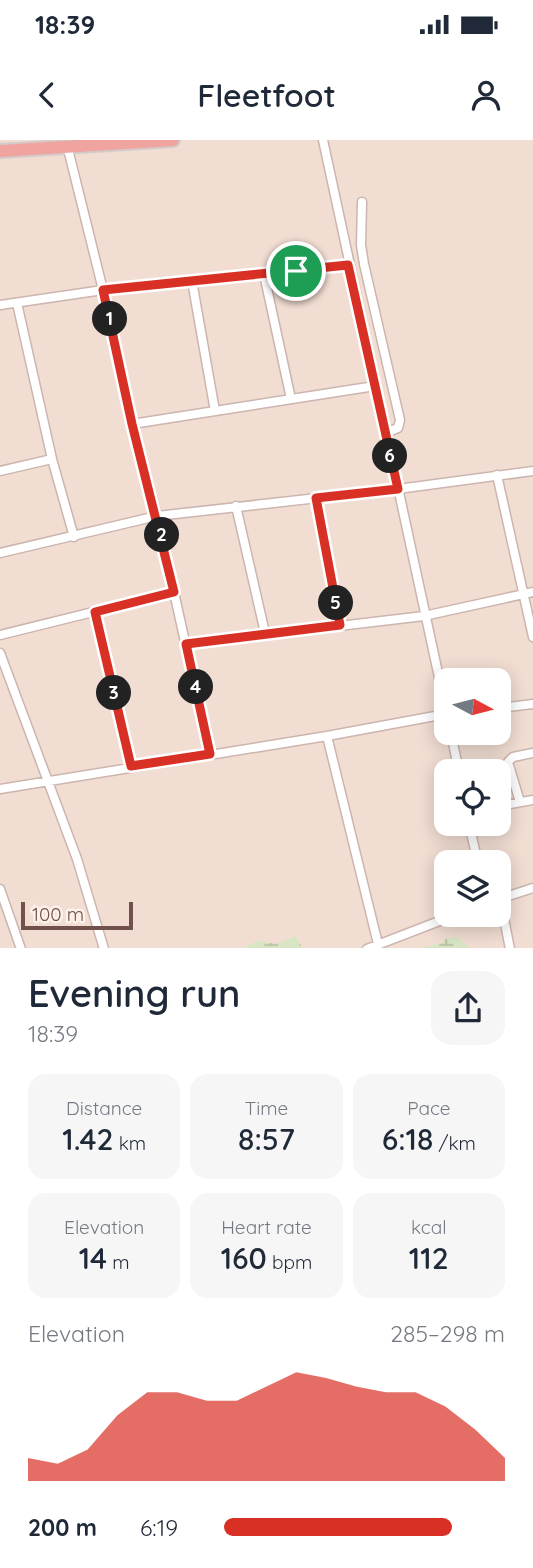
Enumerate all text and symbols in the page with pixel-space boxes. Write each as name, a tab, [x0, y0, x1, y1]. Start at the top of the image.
text: 18:39	[35, 8, 95, 41]
text: Fleetfoot	[197, 75, 336, 115]
icon: back	[28, 76, 66, 114]
icon: person	[467, 76, 505, 114]
pin	[266, 241, 326, 301]
icon: arrive	[277, 252, 315, 290]
pin: 1	[92, 302, 128, 336]
text: 1	[106, 306, 113, 330]
pin: 6	[372, 438, 408, 474]
text: 6	[384, 443, 395, 467]
pin: 2	[144, 518, 180, 552]
text: 2	[156, 522, 167, 546]
pin: 5	[318, 586, 354, 620]
text: 5	[330, 590, 341, 614]
north arrow	[434, 668, 511, 746]
map controls	[434, 668, 511, 927]
pin: 4	[178, 670, 214, 704]
text: 4	[190, 674, 201, 698]
pin: 3	[96, 676, 132, 710]
text: 3	[108, 680, 119, 704]
button: locate	[434, 759, 511, 836]
button: layers	[434, 850, 511, 927]
scale bar	[21, 900, 133, 931]
text: 100 m	[32, 902, 84, 926]
text: Evening run	[28, 969, 241, 1017]
button: share	[431, 971, 505, 1045]
text: 18:39	[28, 1019, 78, 1048]
text: Distance	[66, 1096, 142, 1120]
text: Time	[245, 1096, 288, 1120]
text: Pace	[407, 1096, 450, 1120]
text: 1.42	[62, 1120, 113, 1158]
text: 8:57	[238, 1120, 295, 1158]
text: 6:18	[382, 1120, 433, 1158]
text: km	[113, 1131, 146, 1155]
text: /km	[433, 1131, 476, 1155]
text: Elevation	[64, 1215, 144, 1239]
text: Heart rate	[221, 1215, 312, 1239]
text: kcal	[411, 1215, 447, 1239]
text: 14	[79, 1239, 107, 1277]
text: 160	[221, 1239, 267, 1277]
text: 112	[409, 1239, 449, 1277]
text: m	[107, 1250, 130, 1274]
text: bpm	[267, 1250, 312, 1274]
text: Elevation	[28, 1319, 125, 1348]
text: 285–298 m	[390, 1319, 505, 1348]
text: 200 m	[28, 1513, 97, 1542]
text: 6:19	[140, 1513, 178, 1542]

